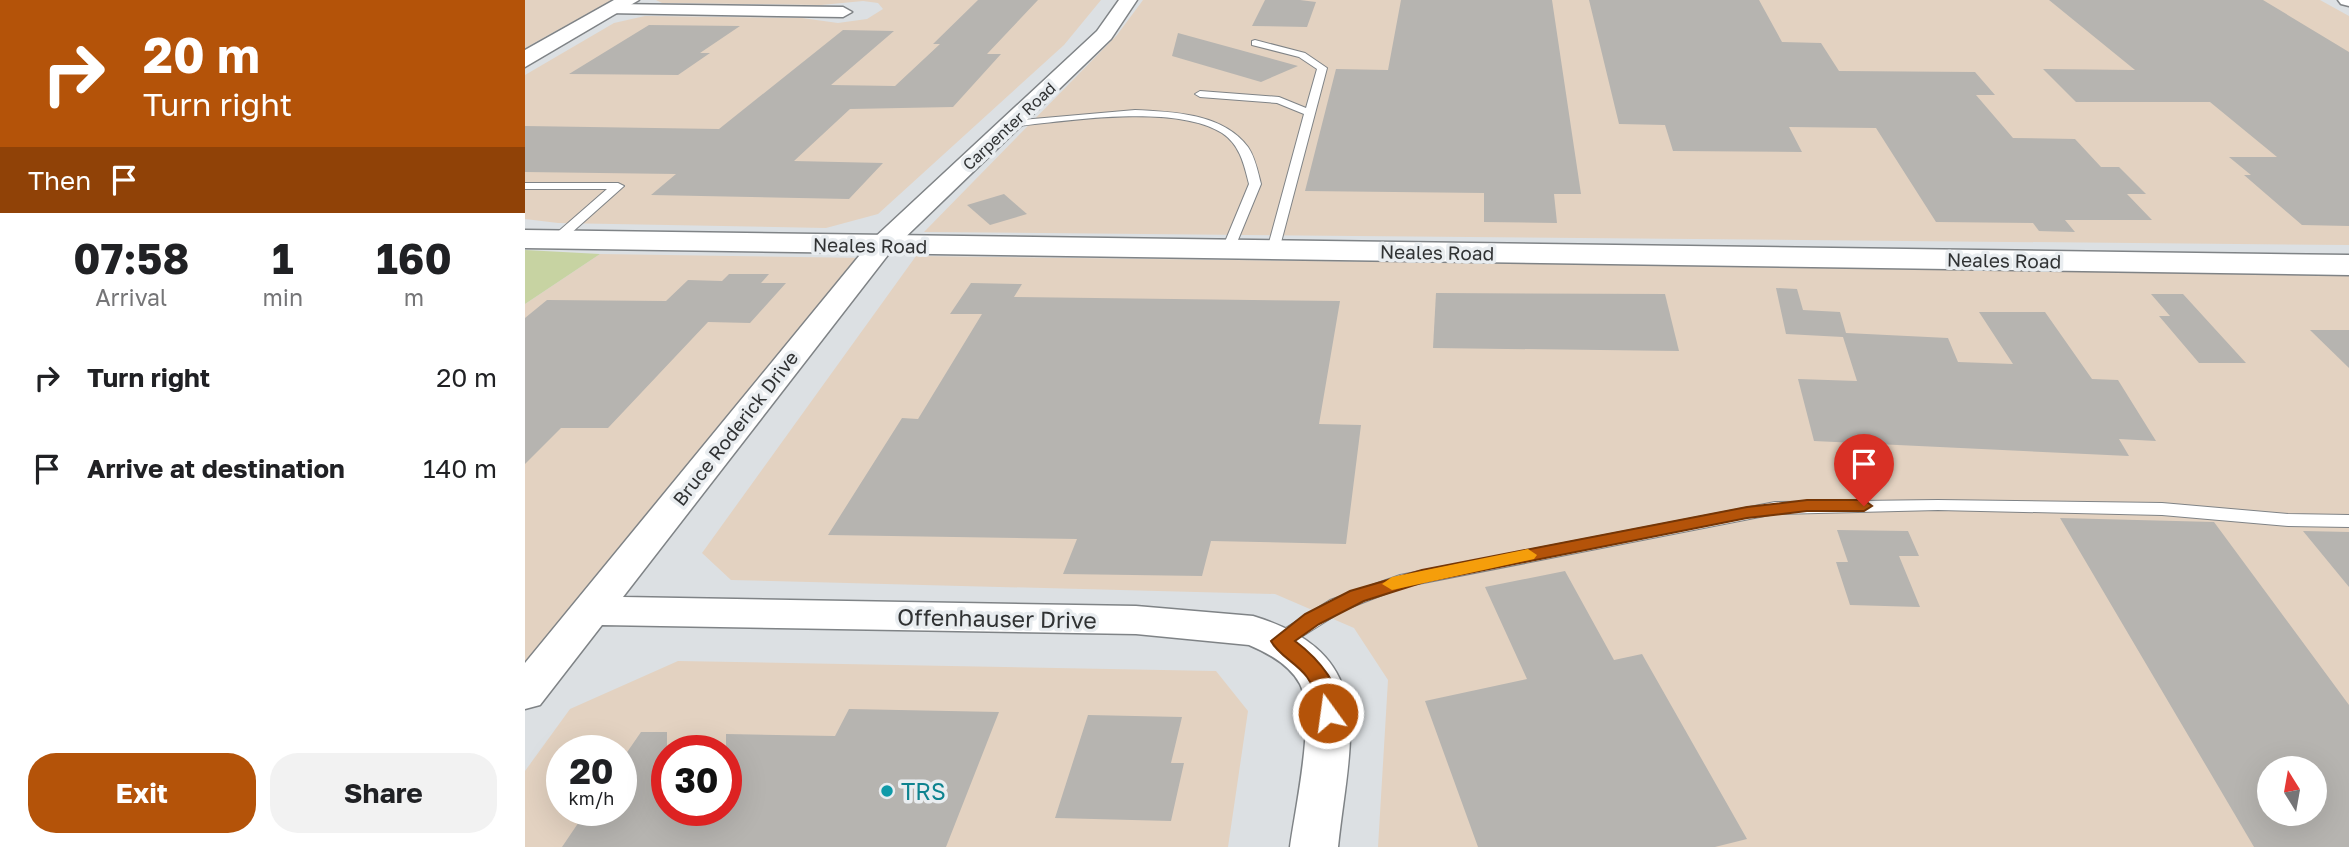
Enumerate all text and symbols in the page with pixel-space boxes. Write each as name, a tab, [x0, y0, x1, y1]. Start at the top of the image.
text: 20 m	[143, 25, 260, 84]
icon: right	[28, 28, 119, 119]
street label: Carpenter Road	[958, 78, 1060, 174]
text: Turn right	[143, 85, 292, 123]
icon: arrive	[105, 161, 143, 199]
text: Then	[28, 165, 91, 196]
text: 07:58	[73, 233, 189, 283]
text: 1	[272, 233, 294, 283]
text: 160	[376, 233, 452, 283]
street label: Neales Road	[813, 233, 927, 257]
street label: Neales Road	[1380, 240, 1494, 264]
street label: Neales Road	[1947, 248, 2061, 272]
text: Arrival	[95, 283, 167, 311]
text: min	[262, 283, 303, 311]
text: m	[404, 283, 424, 311]
street label: Bruce Roderick Drive	[667, 346, 803, 510]
icon: right	[28, 359, 66, 397]
text: Turn right	[87, 362, 210, 393]
text: 20 m	[436, 362, 497, 393]
pin	[1834, 434, 1894, 506]
icon: arrive	[1845, 445, 1883, 483]
icon: arrive	[28, 450, 66, 488]
text: Arrive at destination	[87, 453, 345, 484]
text: 140 m	[423, 453, 497, 484]
street label: Offenhauser Drive	[897, 602, 1097, 634]
position arrow	[1291, 676, 1365, 750]
speed limit sign: 30	[651, 735, 742, 826]
text: 20	[569, 750, 614, 792]
button: Exit	[28, 753, 256, 833]
button: Share	[270, 753, 497, 833]
north arrow	[2257, 756, 2327, 826]
map controls	[2257, 756, 2327, 826]
place label: TRS	[901, 777, 946, 805]
marker: TRS	[879, 783, 895, 799]
text: km/h	[569, 787, 614, 809]

